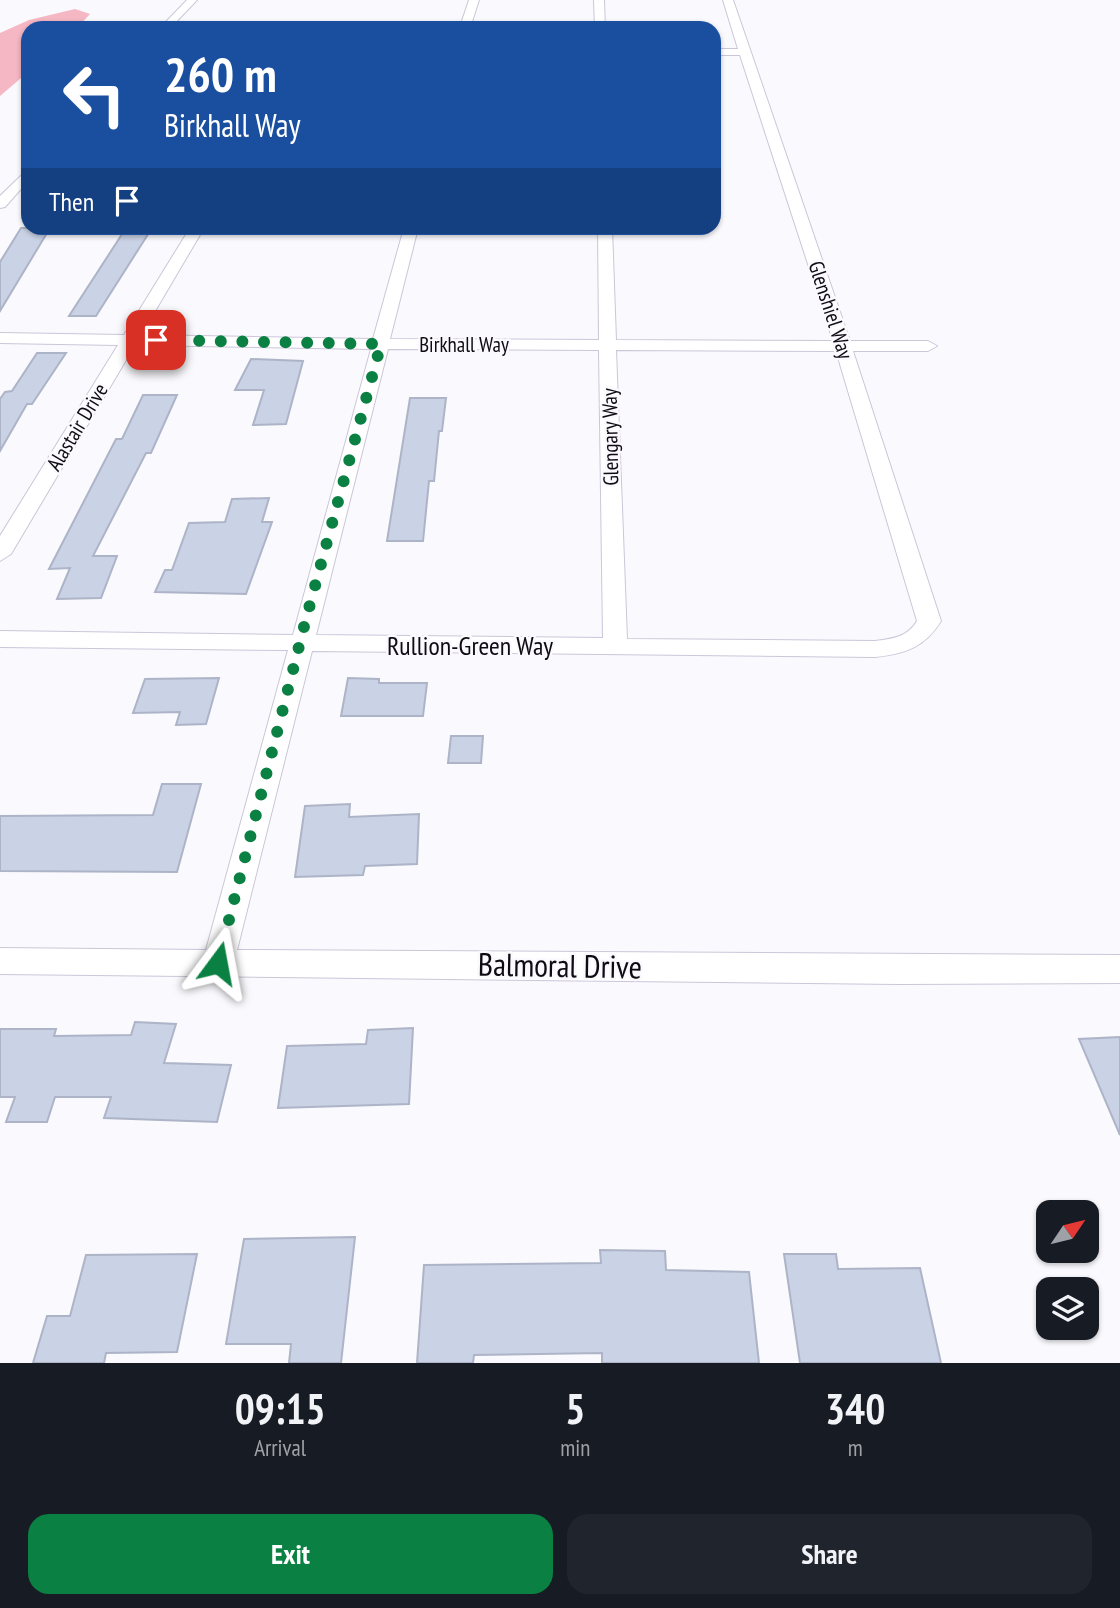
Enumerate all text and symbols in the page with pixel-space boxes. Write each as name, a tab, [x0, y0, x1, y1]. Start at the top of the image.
text: 260 m	[164, 42, 277, 106]
icon: left	[49, 49, 140, 140]
text: Birkhall Way	[164, 104, 301, 146]
icon: arrive	[108, 182, 146, 220]
text: Then	[49, 185, 94, 218]
street label: Glenshiel Way	[802, 258, 860, 362]
pin	[126, 310, 186, 370]
icon: arrive	[137, 321, 175, 359]
street label: Birkhall Way	[419, 331, 509, 358]
street label: Alastair Drive	[40, 378, 114, 476]
street label: Glengary Way	[596, 388, 624, 486]
street label: Rullion-Green Way	[387, 629, 553, 662]
position arrow	[181, 926, 255, 1000]
street label: Balmoral Drive	[478, 943, 642, 987]
north arrow	[1036, 1200, 1099, 1264]
map controls	[1036, 1200, 1099, 1340]
button: layers	[1036, 1277, 1099, 1340]
text: 09:15	[235, 1381, 326, 1436]
text: 5	[565, 1381, 585, 1436]
text: 340	[825, 1381, 885, 1436]
text: Arrival	[254, 1433, 306, 1462]
text: min	[560, 1433, 590, 1462]
text: m	[848, 1433, 863, 1462]
button: Exit	[28, 1514, 553, 1594]
button: Share	[567, 1514, 1092, 1594]

